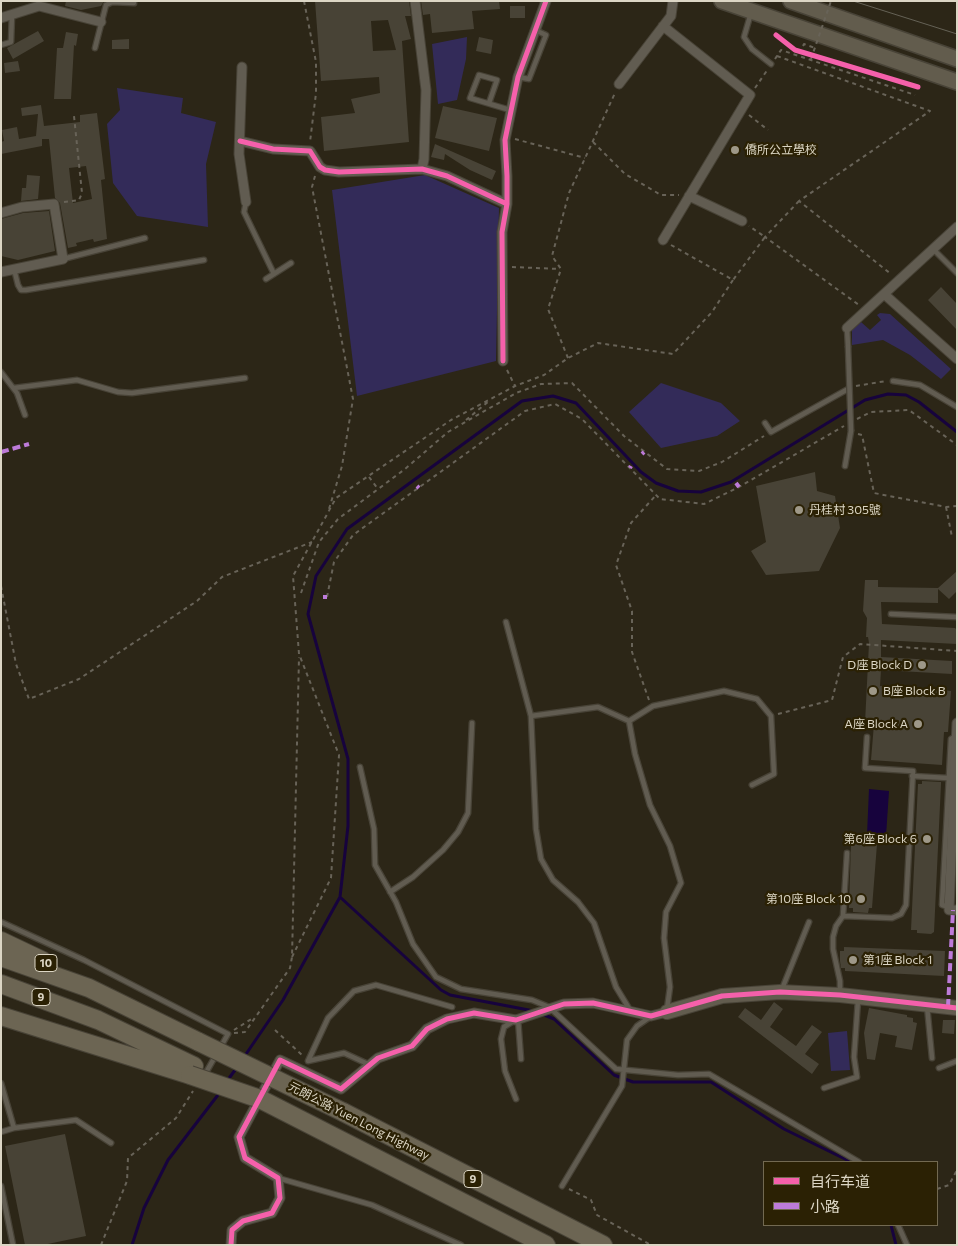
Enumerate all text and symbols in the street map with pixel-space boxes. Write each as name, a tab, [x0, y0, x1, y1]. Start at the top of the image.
place label: 僑所公立學校	[745, 143, 817, 157]
marker: 僑所公立學校	[729, 144, 741, 156]
place label: 丹桂村 305號	[809, 503, 881, 517]
marker: 丹桂村 305號	[793, 504, 805, 516]
place label: D座 Block D	[847, 658, 912, 672]
marker: D座 Block D	[916, 659, 928, 671]
place label: B座 Block B	[883, 684, 945, 698]
marker: B座 Block B	[867, 685, 879, 697]
place label: A座 Block A	[844, 717, 908, 731]
marker: A座 Block A	[912, 718, 924, 730]
place label: 第6座 Block 6	[843, 832, 917, 846]
marker: 第6座 Block 6	[921, 833, 933, 845]
place label: 第10座 Block 10	[766, 892, 851, 906]
marker: 第10座 Block 10	[855, 893, 867, 905]
place label: 第1座 Block 1	[863, 953, 932, 967]
road number: 10	[35, 954, 57, 971]
marker: 第1座 Block 1	[847, 954, 859, 966]
road number: 9	[32, 989, 50, 1006]
street label: 元朗公路 Yuen Long Highway	[286, 1079, 432, 1163]
legend	[763, 1161, 938, 1226]
road number: 9	[464, 1170, 482, 1188]
text: 自行车道	[810, 1172, 870, 1190]
text: 小路	[810, 1197, 840, 1215]

